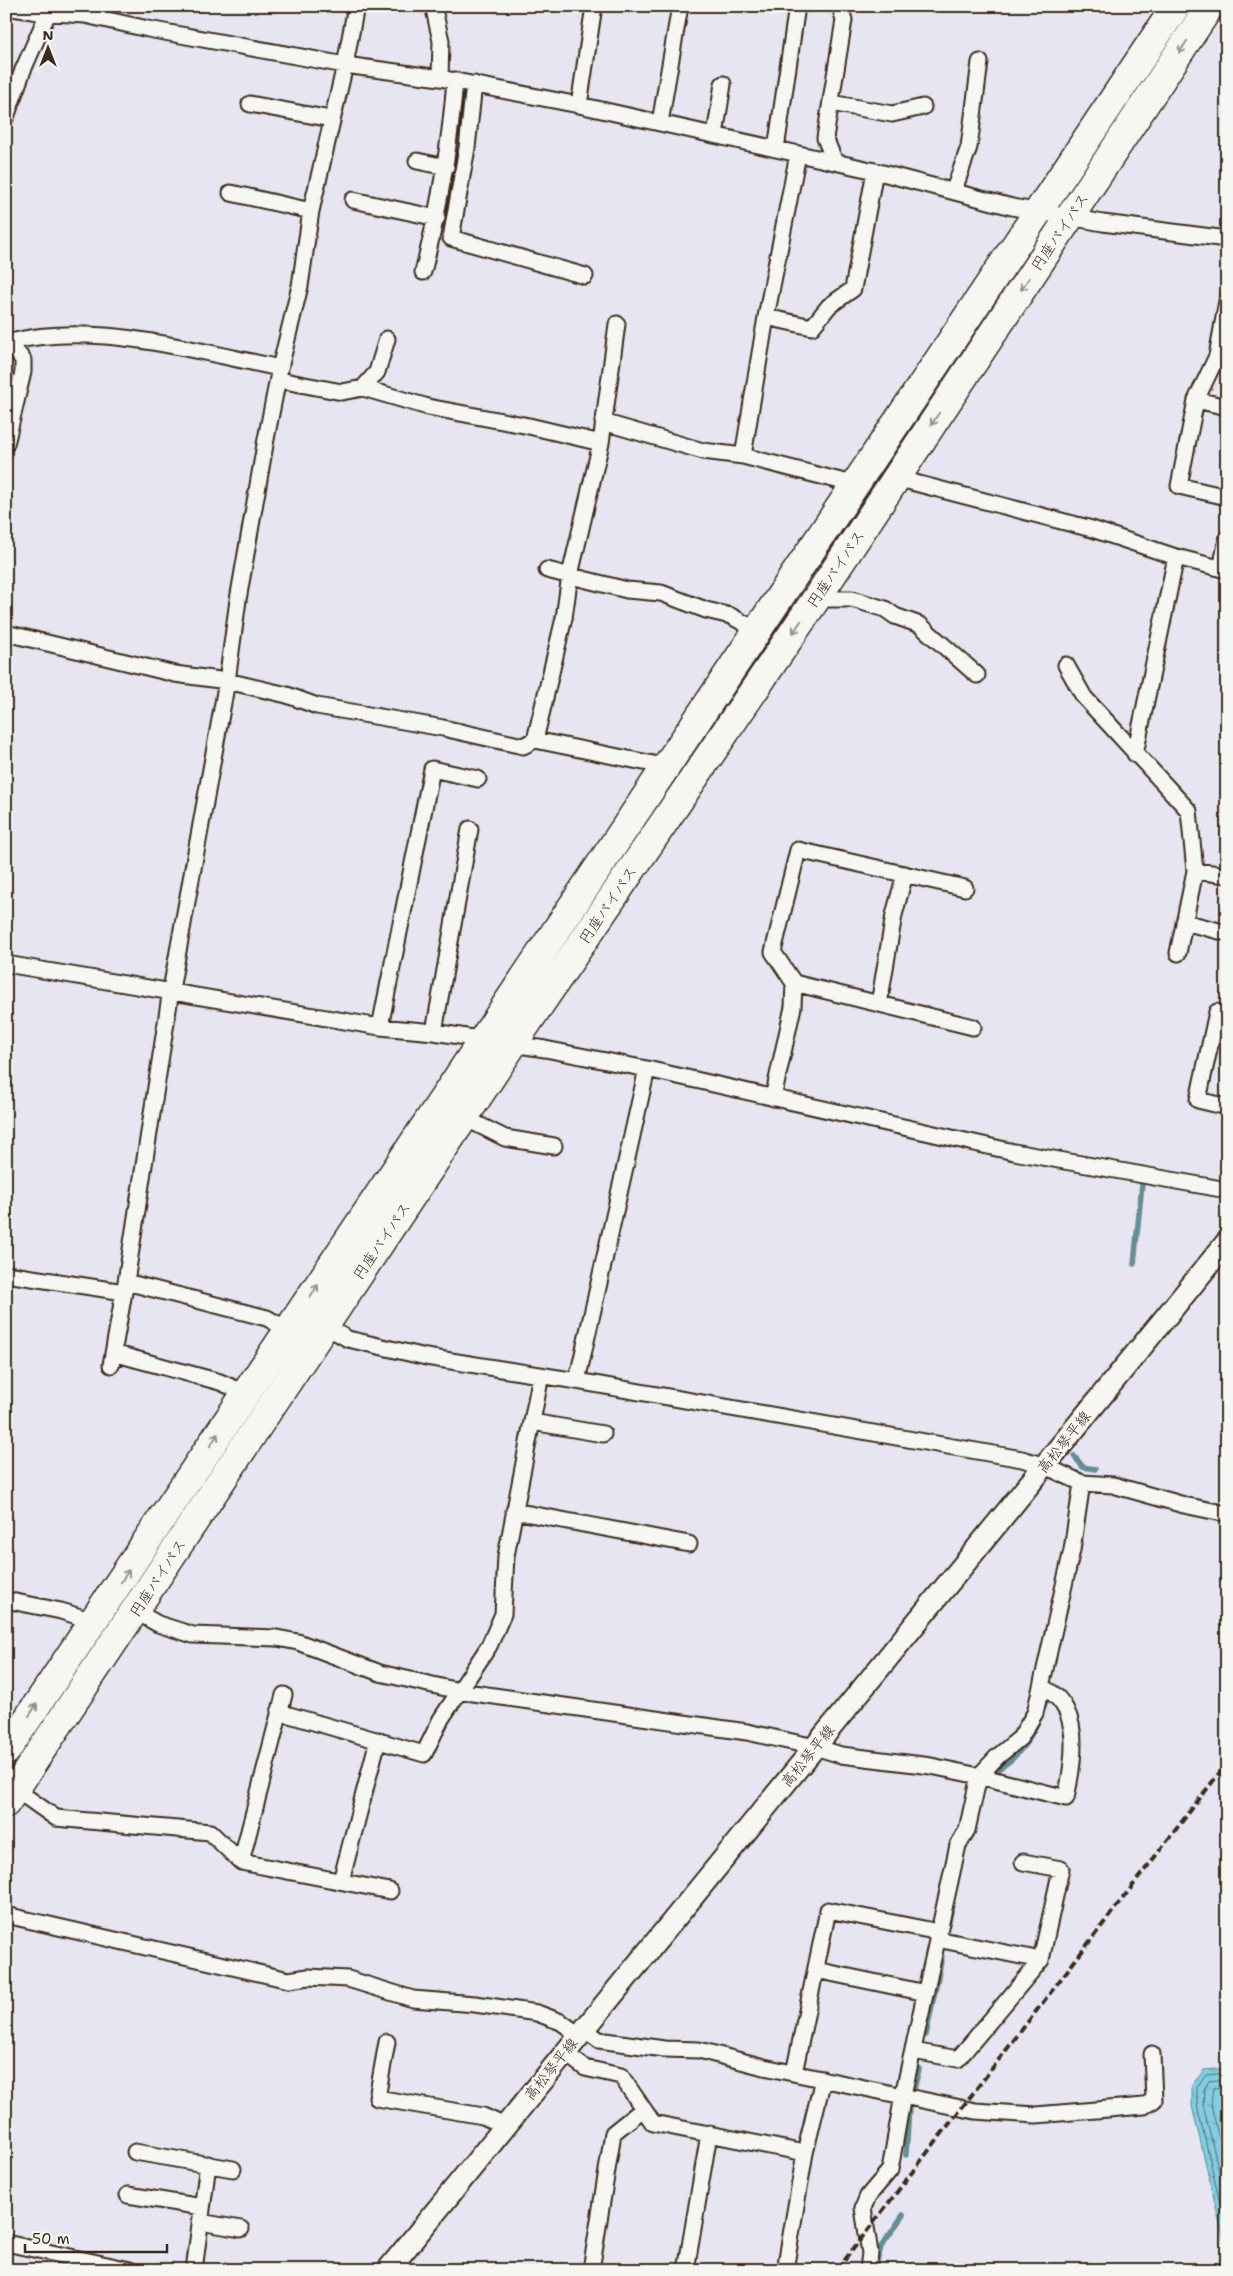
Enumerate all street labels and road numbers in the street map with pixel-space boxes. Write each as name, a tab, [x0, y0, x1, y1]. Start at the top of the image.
street label: 円座バイパス	[1027, 189, 1093, 275]
street label: 円座バイパス	[803, 526, 869, 612]
street label: 円座バイパス	[575, 862, 641, 948]
street label: 円座バイパス	[349, 1198, 415, 1284]
street label: 高松琴平線	[1033, 1407, 1095, 1477]
street label: 円座バイパス	[125, 1535, 191, 1621]
street label: 高松琴平線	[777, 1721, 839, 1791]
street label: 高松琴平線	[520, 2034, 582, 2104]

